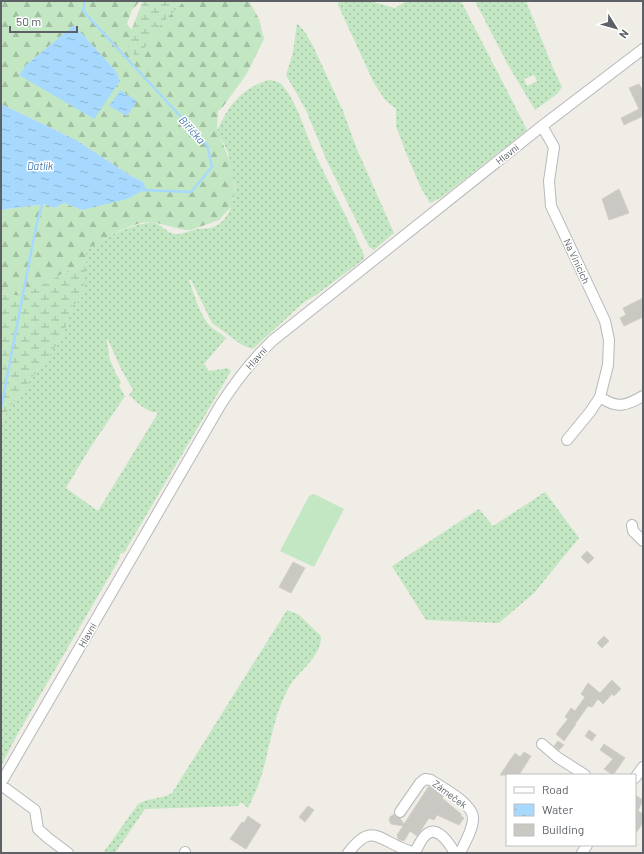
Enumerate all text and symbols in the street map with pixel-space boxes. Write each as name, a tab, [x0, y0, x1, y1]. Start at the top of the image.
scale bar	[10, 8, 77, 34]
north arrow	[596, 8, 636, 48]
text: 50 m	[16, 14, 41, 28]
text: N	[617, 27, 632, 41]
water label: Biřička	[177, 113, 208, 146]
street label: Hlavní	[493, 141, 521, 167]
water label: Datlík	[27, 159, 54, 172]
street label: Na Vinicích	[561, 237, 593, 285]
street label: Hlavní	[243, 344, 269, 372]
street label: Hlavní	[75, 621, 99, 649]
legend	[506, 774, 636, 846]
street label: Zámeček	[431, 777, 469, 811]
text: Road	[542, 782, 569, 796]
text: Water	[542, 802, 574, 816]
text: Building	[542, 822, 584, 836]

